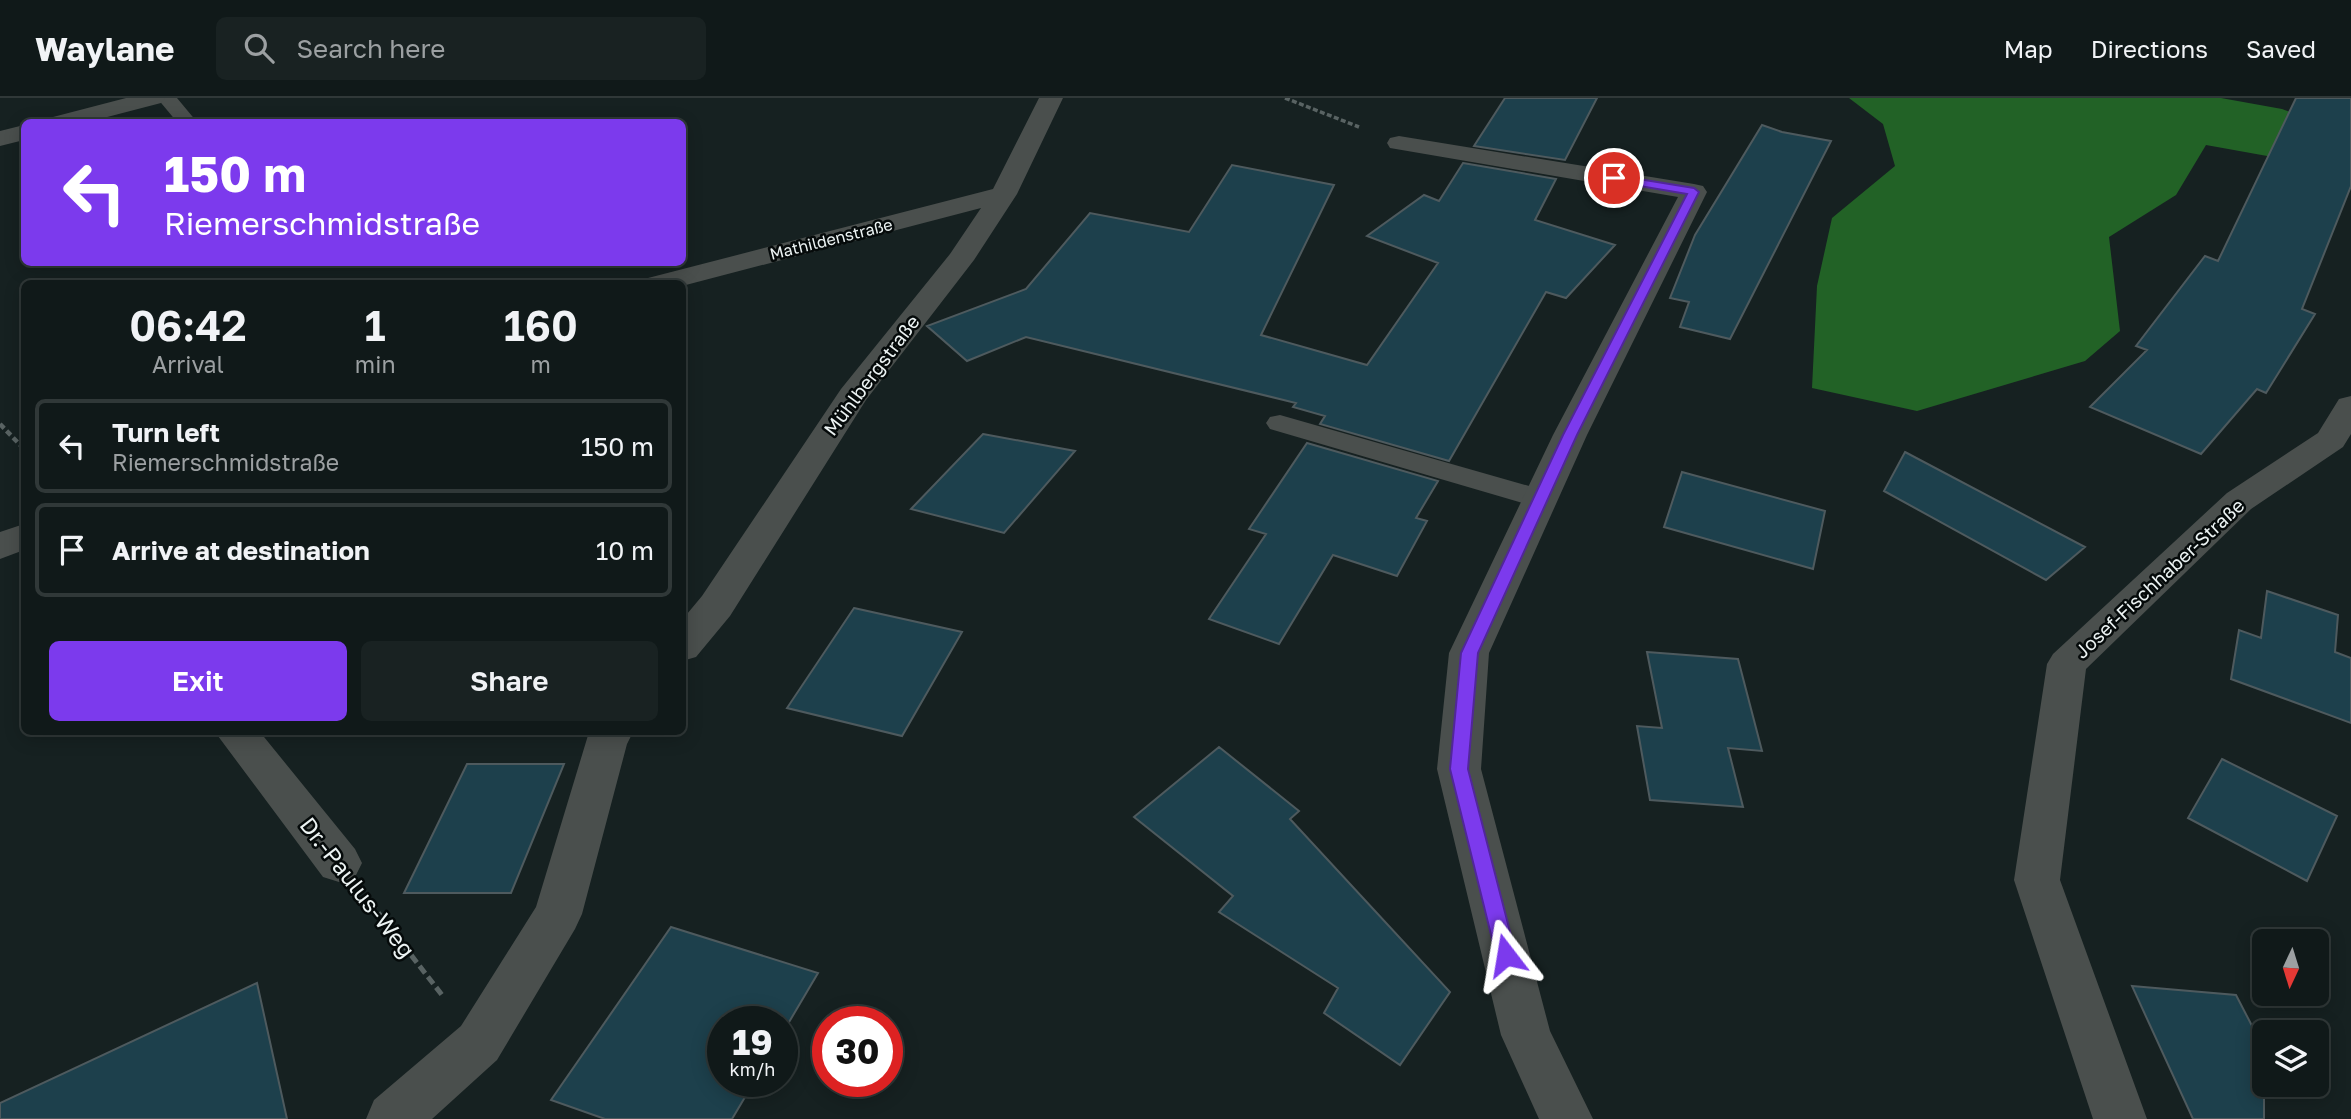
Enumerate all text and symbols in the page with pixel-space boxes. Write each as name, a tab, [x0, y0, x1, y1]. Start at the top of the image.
search box	[216, 17, 706, 80]
text: Waylane	[35, 29, 174, 68]
icon: search	[240, 29, 278, 67]
text: Search here	[296, 33, 445, 64]
text: Map	[2004, 34, 2053, 63]
text: Directions	[2091, 34, 2208, 63]
text: Saved	[2246, 34, 2316, 63]
text: 150 m	[164, 144, 306, 203]
icon: left	[49, 147, 140, 238]
pin	[1584, 148, 1644, 208]
icon: arrive	[1595, 159, 1633, 197]
text: Riemerschmidstraße	[164, 204, 480, 242]
street label: Mathildenstraße	[768, 214, 894, 264]
text: 06:42	[129, 300, 247, 350]
text: 1	[365, 300, 386, 350]
text: 160	[504, 300, 578, 350]
street label: Mühlbergstraße	[818, 310, 924, 440]
text: Arrival	[152, 350, 224, 378]
text: min	[355, 350, 396, 378]
text: m	[531, 350, 551, 378]
text: Turn left	[112, 417, 220, 448]
icon: left	[53, 427, 91, 465]
text: 150 m	[581, 431, 654, 462]
text: Riemerschmidstraße	[112, 448, 339, 476]
street label: Josef-Fischhaber-Straße	[2069, 493, 2249, 663]
icon: arrive	[53, 531, 91, 569]
text: Arrive at destination	[112, 535, 370, 566]
text: 10 m	[596, 535, 654, 566]
button: Exit	[49, 641, 347, 721]
button: Share	[361, 641, 658, 721]
street label: Dr.-Paulus-Weg	[294, 811, 422, 963]
position arrow	[1469, 918, 1543, 992]
north arrow	[2252, 929, 2329, 1006]
map controls	[2252, 929, 2329, 1097]
speed limit sign: 30	[812, 1006, 903, 1097]
button: layers	[2252, 1020, 2329, 1097]
text: 19	[732, 1021, 773, 1063]
text: km/h	[730, 1058, 775, 1080]

